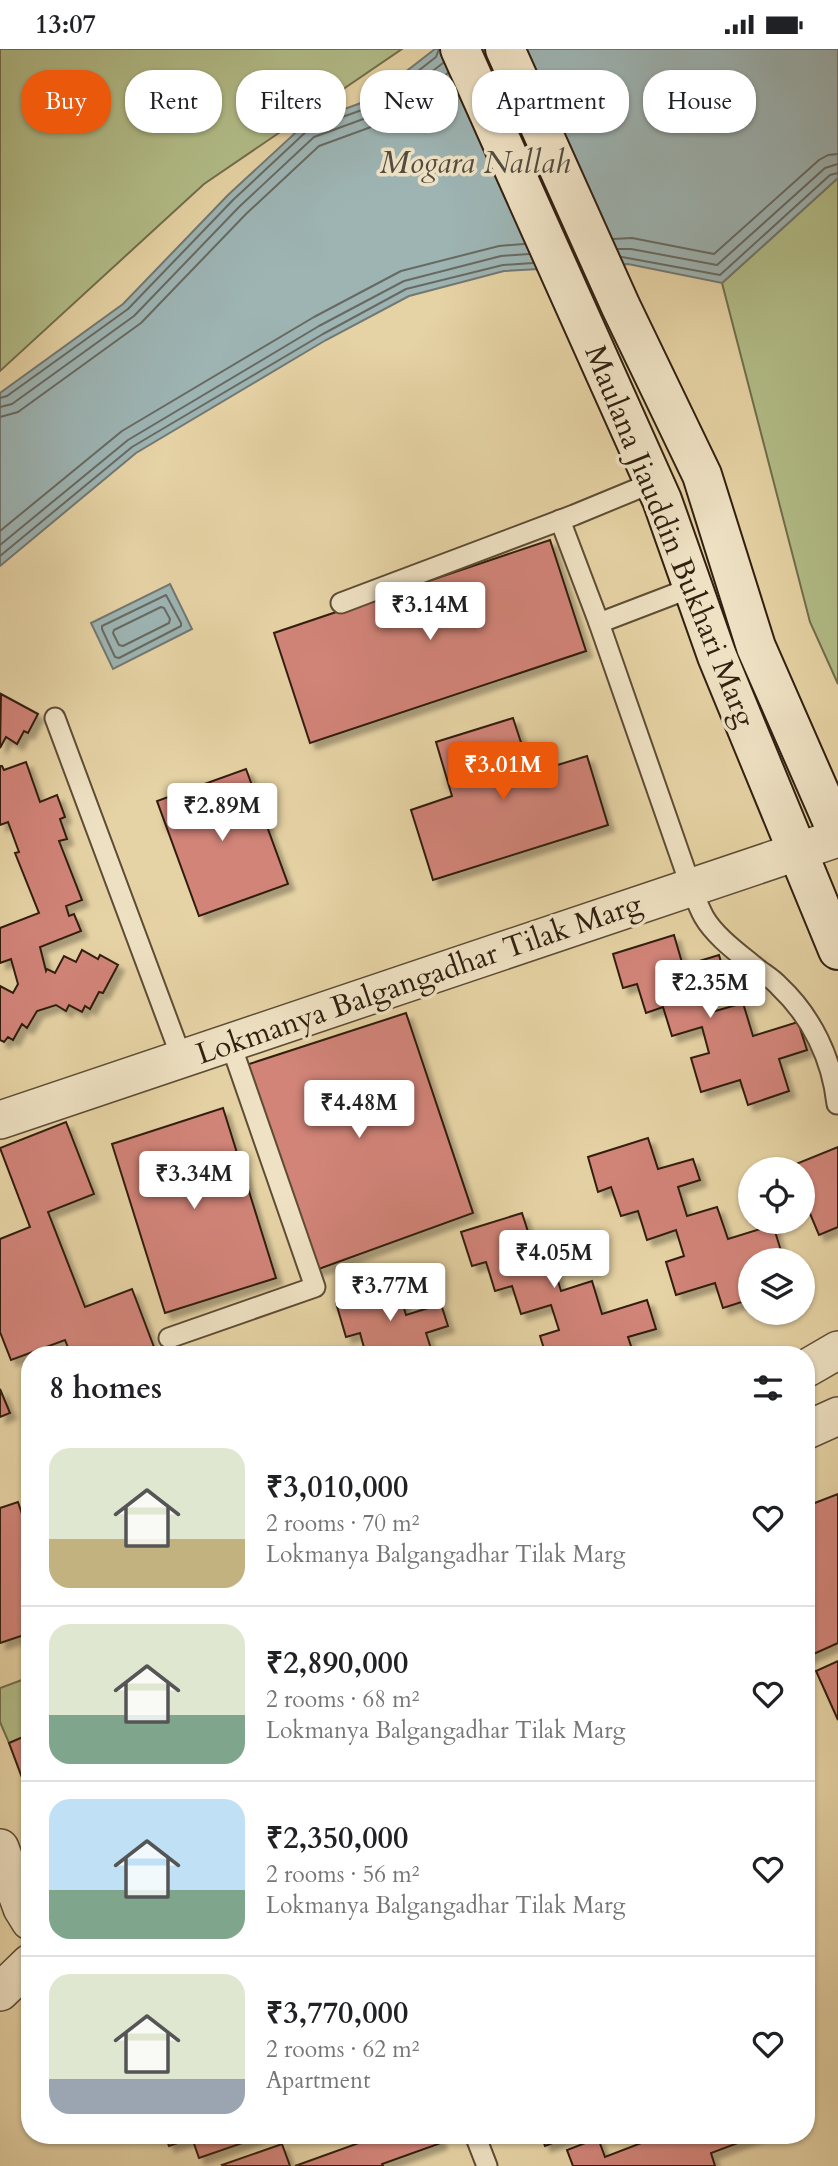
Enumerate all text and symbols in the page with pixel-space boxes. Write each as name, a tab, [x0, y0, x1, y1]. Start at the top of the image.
text: 13:07	[35, 7, 96, 42]
chip: Buy	[21, 70, 111, 133]
chip: Rent	[125, 70, 222, 133]
chip: Filters	[236, 70, 346, 133]
chip: New	[360, 70, 458, 133]
chip: Apartment	[472, 70, 629, 133]
chip: House	[643, 70, 756, 133]
water label: Mogara Nallah	[380, 141, 570, 185]
street label: Maulana Jiauddin Bukhari Marg	[574, 339, 766, 733]
pin: ₹3.14M	[373, 583, 487, 642]
text: ₹3.14M	[391, 589, 469, 620]
pin: ₹3.01M	[446, 743, 560, 802]
text: ₹3.01M	[464, 749, 542, 780]
pin: ₹2.89M	[165, 783, 279, 843]
text: ₹2.89M	[183, 790, 261, 821]
street label: Lokmanya Balgangadhar Tilak Marg	[191, 883, 647, 1075]
pin: ₹2.35M	[653, 961, 767, 1020]
text: ₹2.35M	[671, 967, 749, 998]
pin: ₹4.48M	[302, 1081, 416, 1140]
text: ₹4.48M	[320, 1087, 398, 1118]
pin: ₹3.34M	[137, 1151, 251, 1211]
map controls	[738, 1157, 815, 1325]
button: locate	[738, 1157, 815, 1234]
text: ₹3.34M	[155, 1158, 233, 1189]
pin: ₹4.05M	[497, 1231, 611, 1290]
text: ₹4.05M	[515, 1237, 593, 1268]
button: layers	[738, 1248, 815, 1325]
pin: ₹3.77M	[333, 1263, 447, 1323]
text: ₹3.77M	[351, 1270, 429, 1301]
text: 8 homes	[49, 1368, 162, 1409]
icon: filters	[749, 1369, 787, 1407]
text: ₹3,010,000	[266, 1467, 408, 1508]
icon: home	[105, 1476, 189, 1560]
icon: heart	[749, 1499, 787, 1537]
text: 2 rooms · 70 m²	[266, 1508, 419, 1539]
text: Lokmanya Balgangadhar Tilak Marg	[266, 1539, 625, 1570]
text: ₹2,890,000	[266, 1643, 408, 1684]
icon: home	[105, 1652, 189, 1736]
icon: heart	[749, 1675, 787, 1713]
text: 2 rooms · 68 m²	[266, 1684, 419, 1715]
text: Lokmanya Balgangadhar Tilak Marg	[266, 1715, 625, 1746]
text: ₹2,350,000	[266, 1818, 408, 1859]
icon: home	[105, 1827, 189, 1911]
icon: heart	[749, 1850, 787, 1888]
text: 2 rooms · 56 m²	[266, 1859, 419, 1890]
text: Lokmanya Balgangadhar Tilak Marg	[266, 1890, 625, 1921]
text: ₹3,770,000	[266, 1993, 408, 2034]
icon: home	[105, 2002, 189, 2086]
icon: heart	[749, 2025, 787, 2063]
text: 2 rooms · 62 m²	[266, 2034, 419, 2065]
text: Apartment	[266, 2065, 370, 2096]

